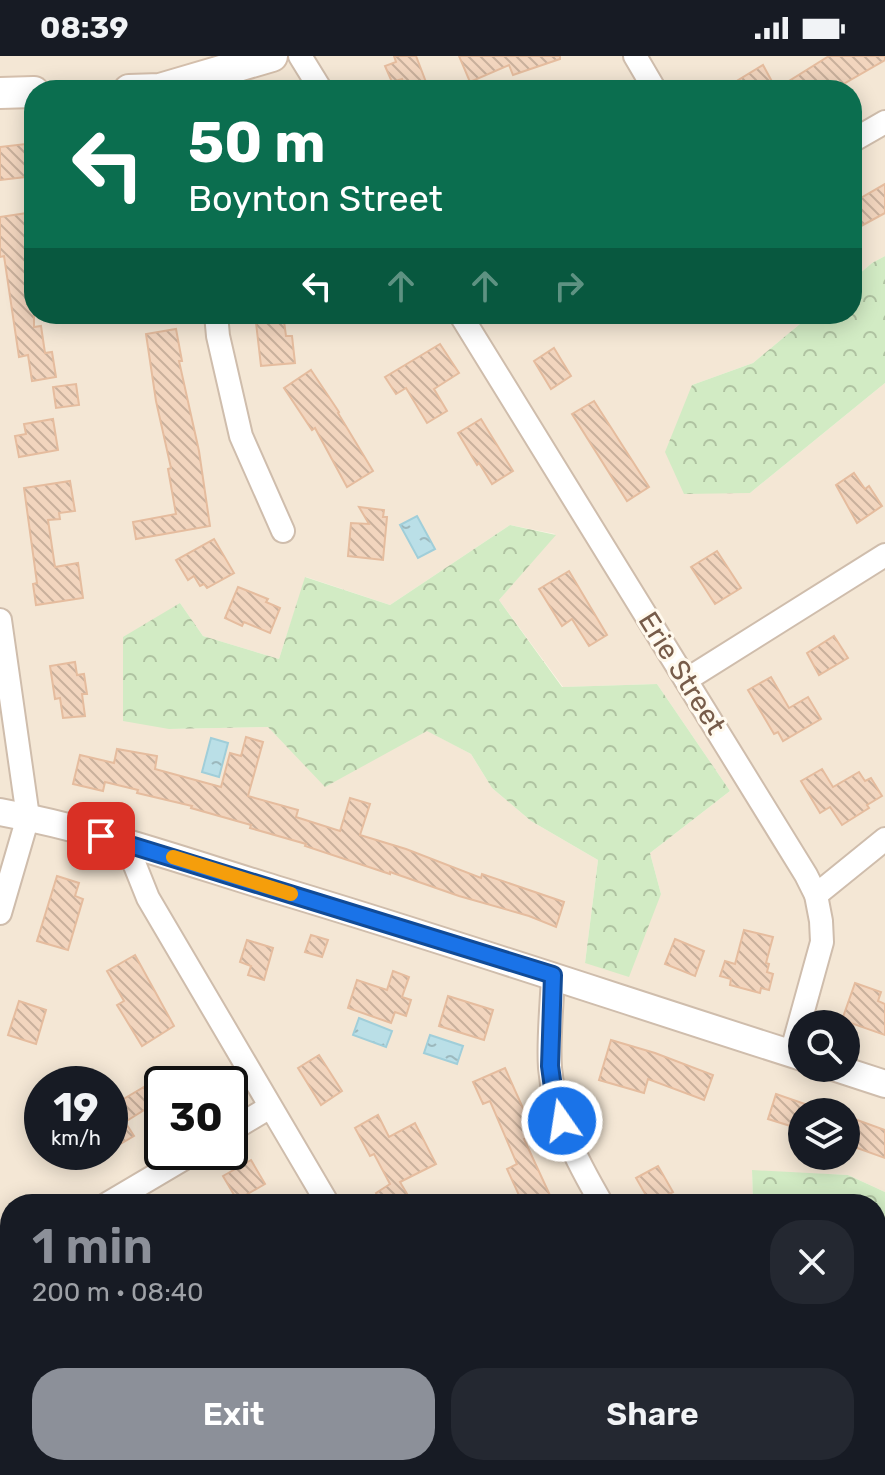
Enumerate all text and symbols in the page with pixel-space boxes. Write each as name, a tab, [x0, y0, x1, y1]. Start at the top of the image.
text: 08:39	[40, 10, 128, 46]
text: 50 m	[188, 110, 325, 176]
icon: left	[56, 112, 160, 216]
text: Boynton Street	[188, 177, 443, 220]
icon: left	[295, 264, 339, 308]
icon: ahead	[379, 264, 423, 308]
icon: ahead	[463, 264, 507, 308]
icon: right	[547, 264, 591, 308]
street label: Erie Street	[631, 606, 733, 740]
pin	[67, 802, 135, 870]
icon: arrive	[79, 814, 123, 858]
map controls	[788, 1010, 860, 1170]
button: search	[788, 1010, 860, 1082]
speed limit sign: 30	[144, 1066, 248, 1170]
position arrow	[520, 1079, 604, 1163]
text: 19	[53, 1084, 99, 1131]
button: layers	[788, 1098, 860, 1170]
text: km/h	[51, 1126, 101, 1150]
text: 1 min	[32, 1218, 153, 1275]
button: close	[770, 1220, 854, 1304]
text: 200 m · 08:40	[32, 1277, 203, 1308]
button: Exit	[32, 1368, 435, 1460]
button: Share	[451, 1368, 854, 1460]

